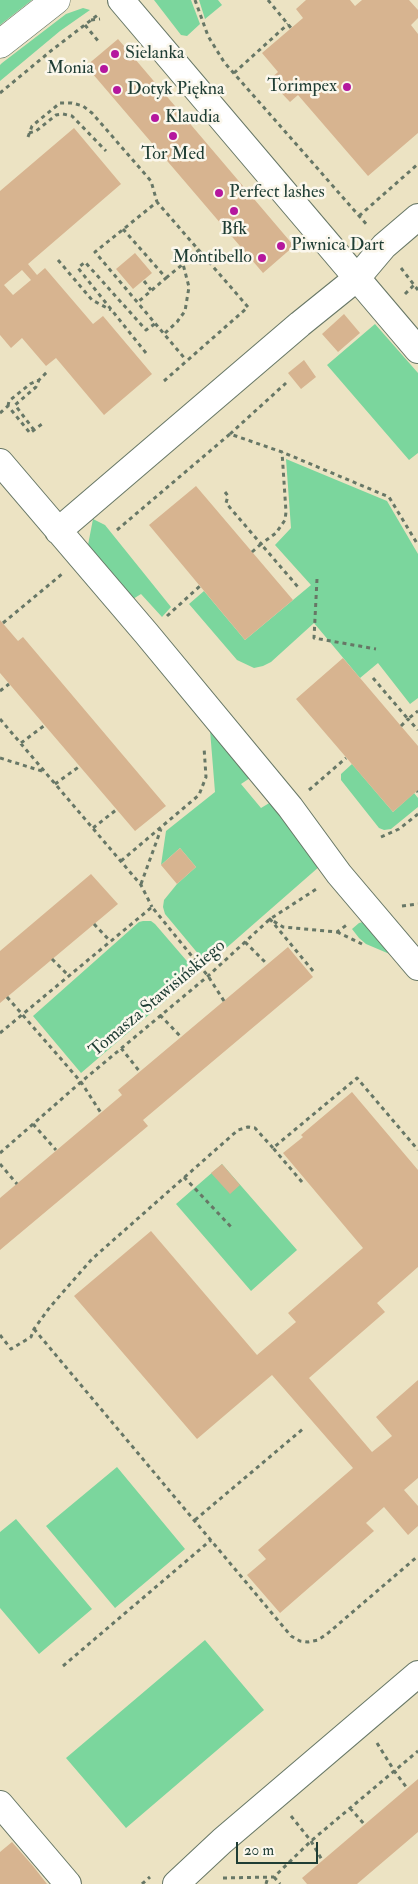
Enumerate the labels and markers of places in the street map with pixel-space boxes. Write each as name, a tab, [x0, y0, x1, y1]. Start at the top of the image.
place label: Sielanka	[125, 43, 184, 65]
marker: Sielanka	[109, 48, 121, 60]
place label: Monia	[47, 58, 94, 80]
marker: Monia	[98, 63, 110, 75]
place label: Torimpex	[267, 76, 337, 98]
place label: Dotyk Piękna	[127, 79, 224, 101]
marker: Torimpex	[341, 81, 353, 93]
marker: Dotyk Piękna	[111, 84, 123, 96]
place label: Klaudia	[165, 107, 220, 129]
marker: Klaudia	[149, 112, 161, 124]
marker: Tor Med	[167, 130, 179, 142]
place label: Tor Med	[141, 144, 205, 166]
place label: Perfect lashes	[229, 182, 325, 204]
marker: Perfect lashes	[213, 187, 225, 199]
marker: Bfk	[228, 205, 240, 217]
place label: Bfk	[221, 219, 247, 241]
place label: Piwnica Dart	[291, 235, 384, 257]
marker: Piwnica Dart	[275, 240, 287, 252]
place label: Montibello	[172, 247, 252, 269]
marker: Montibello	[256, 252, 268, 264]

